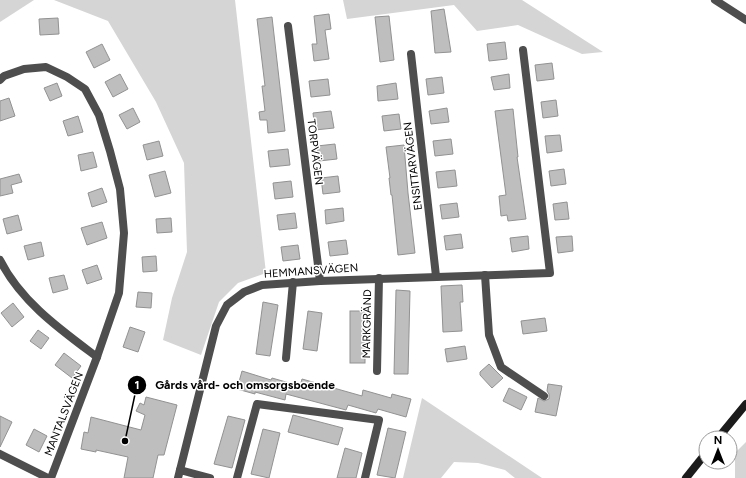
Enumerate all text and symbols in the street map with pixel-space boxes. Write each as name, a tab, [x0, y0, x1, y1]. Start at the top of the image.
street label: TORPVÄGEN	[305, 118, 325, 186]
street label: ENSITTARVÄGEN	[401, 121, 425, 211]
street label: HEMMANSVÄGEN	[263, 261, 359, 281]
street label: MARKGRÄND	[360, 289, 374, 359]
street label: MANTALSVÄGEN	[42, 370, 86, 458]
callout: Gårds vård- och omsorgsboende	[127, 373, 343, 397]
text: 1	[134, 378, 140, 392]
text: Gårds vård- och omsorgsboende	[155, 378, 335, 392]
north arrow	[698, 430, 738, 470]
text: N	[714, 434, 722, 447]

